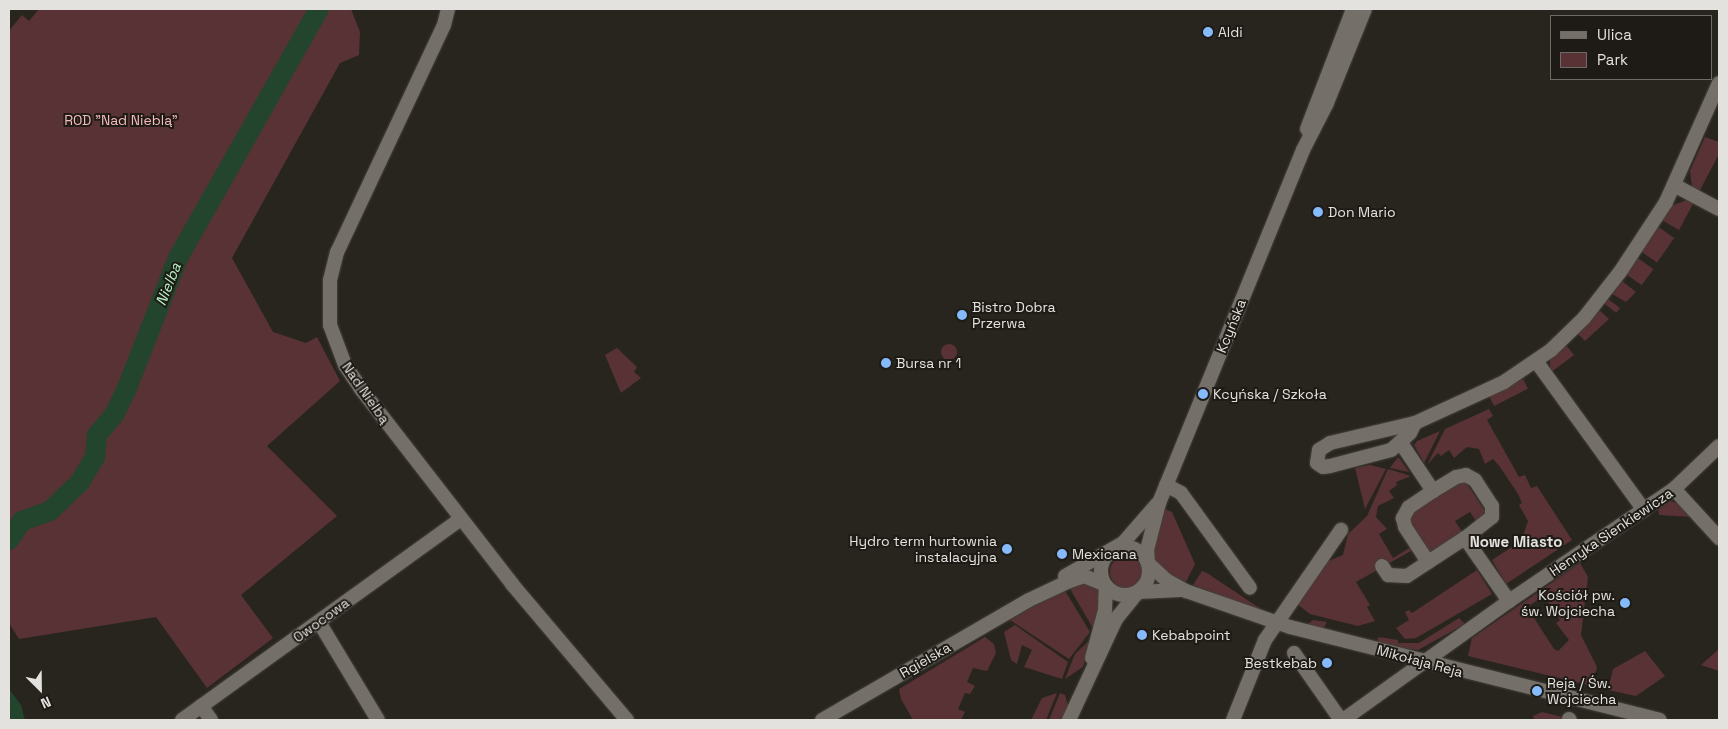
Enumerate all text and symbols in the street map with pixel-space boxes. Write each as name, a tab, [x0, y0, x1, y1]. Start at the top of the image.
legend	[1550, 15, 1713, 80]
place label: Aldi	[1218, 24, 1243, 40]
text: Ulica	[1597, 25, 1632, 44]
marker: Aldi	[1202, 26, 1214, 38]
text: Park	[1597, 50, 1628, 69]
park label: ROD "Nad Nieblą"	[64, 112, 178, 128]
place label: Don Mario	[1328, 204, 1396, 220]
marker: Don Mario	[1312, 206, 1324, 218]
water label: Nielba	[151, 260, 185, 308]
street label: Kcyńska	[1213, 297, 1249, 355]
place label: Bistro Dobra Przerwa	[972, 299, 1056, 332]
marker: Bistro Dobra Przerwa	[956, 309, 968, 321]
place label: Bursa nr 1	[896, 355, 961, 371]
marker: Bursa nr 1	[880, 357, 892, 369]
street label: Nad Nielbą	[339, 359, 393, 427]
place label: Kcyńska / Szkoła	[1213, 386, 1327, 402]
marker: Kcyńska / Szkoła	[1197, 388, 1209, 400]
street label: Henryka Sienkiewicza	[1546, 484, 1676, 580]
place label: Hydro term hurtownia instalacyjna	[849, 533, 997, 566]
district label: Nowe Miasto	[1470, 533, 1562, 551]
marker: Hydro term hurtownia instalacyjna	[1001, 543, 1013, 555]
place label: Mexicana	[1072, 546, 1137, 562]
marker: Mexicana	[1056, 548, 1068, 560]
place label: Kościół pw. św. Wojciecha	[1521, 587, 1615, 620]
street label: Owocowa	[290, 594, 352, 646]
marker: Kościół pw. św. Wojciecha	[1619, 597, 1631, 609]
place label: Kebabpoint	[1152, 627, 1231, 643]
marker: Kebabpoint	[1136, 629, 1148, 641]
street label: Rgielska	[897, 639, 953, 681]
street label: Mikołaja Reja	[1375, 641, 1465, 681]
place label: Bestkebab	[1244, 655, 1317, 671]
marker: Bestkebab	[1321, 657, 1333, 669]
north arrow	[15, 664, 65, 714]
place label: Reja / Św. Wojciecha	[1547, 675, 1616, 708]
marker: Reja / Św. Wojciecha	[1531, 685, 1543, 697]
text: N	[38, 693, 54, 713]

